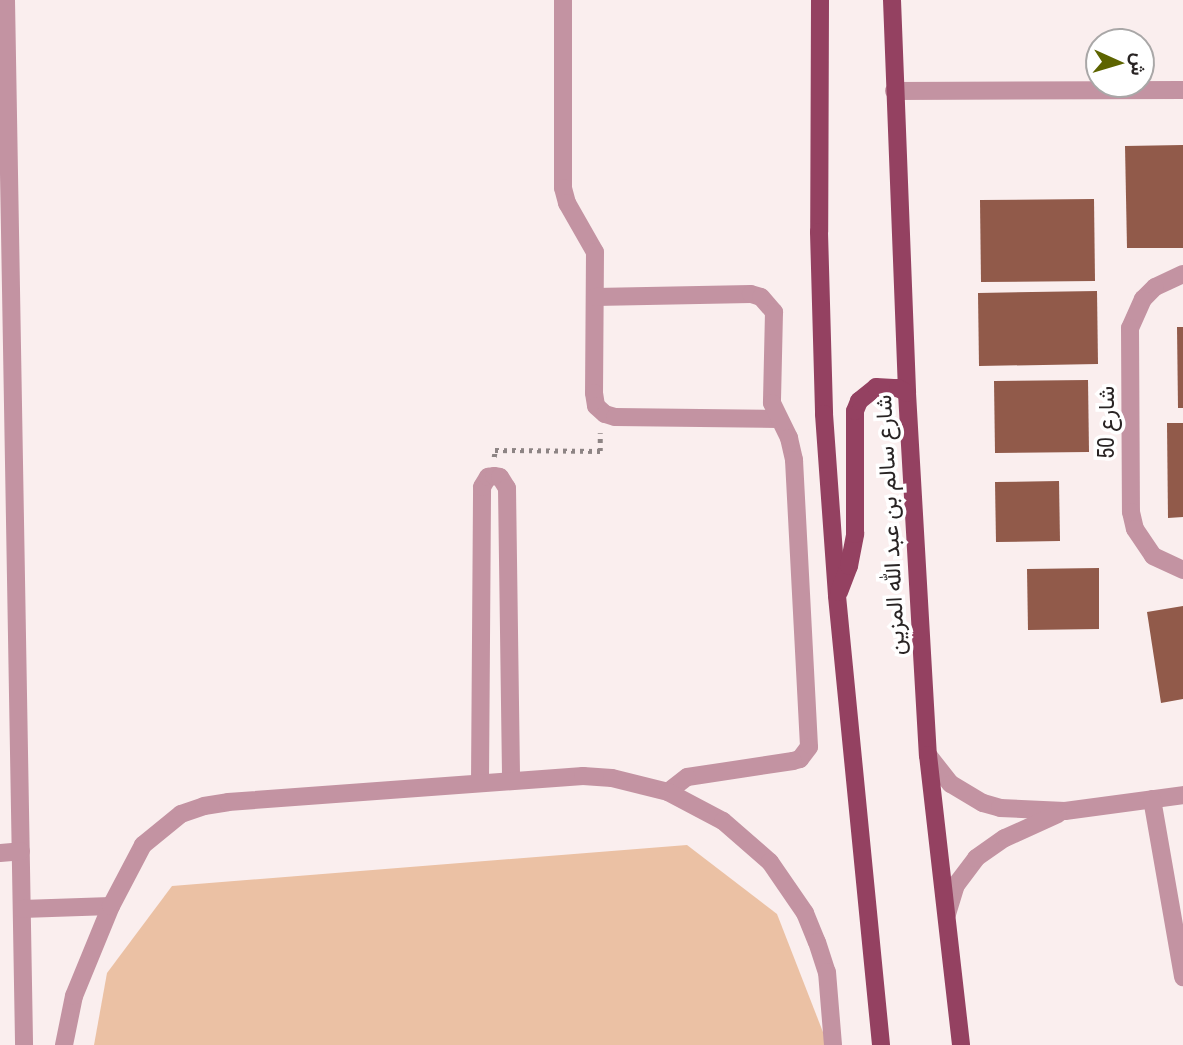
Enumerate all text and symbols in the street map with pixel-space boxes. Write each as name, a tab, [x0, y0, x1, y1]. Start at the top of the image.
north arrow	[1085, 28, 1155, 98]
text: ش	[1125, 52, 1153, 77]
street label: شارع 50	[1092, 386, 1120, 458]
street label: شارع سالم بن عبد الله المزين	[869, 394, 911, 656]

